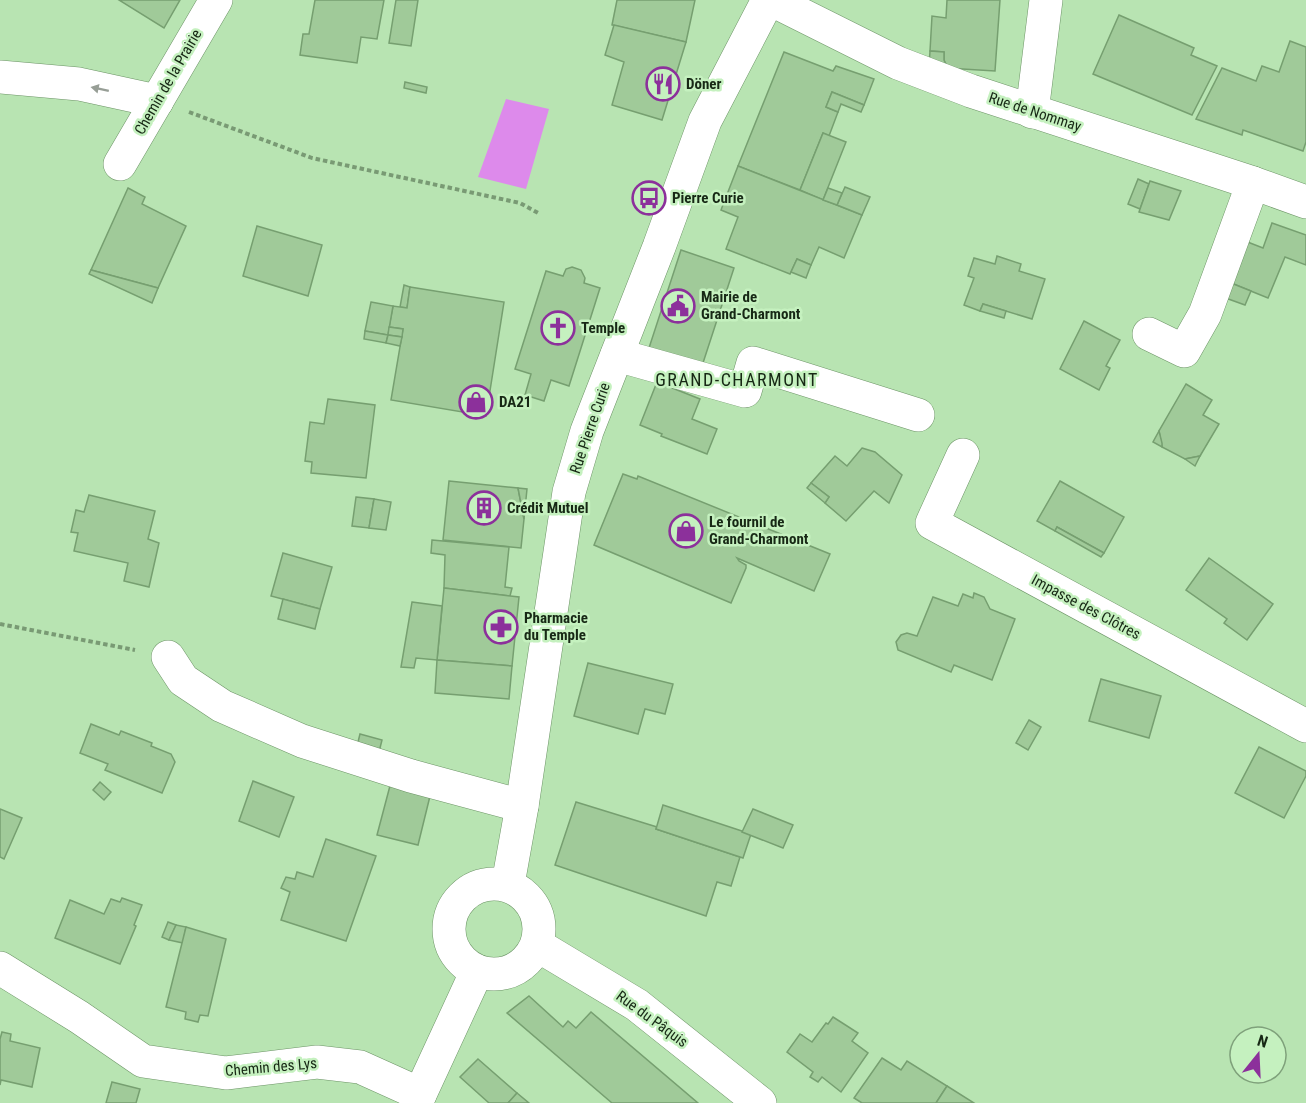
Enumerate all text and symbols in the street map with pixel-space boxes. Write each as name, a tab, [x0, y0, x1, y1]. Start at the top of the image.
street label: Chemin de la Prairie	[131, 26, 205, 138]
restaurant icon: Döner	[645, 66, 681, 102]
place label: Döner	[686, 75, 721, 93]
one-way arrow	[90, 83, 109, 93]
street label: Rue de Nommay	[986, 89, 1084, 135]
bus stop icon: Pierre Curie	[631, 180, 667, 216]
place label: Pierre Curie	[672, 189, 744, 207]
public building icon: Mairie de Grand-Charmont	[660, 288, 696, 324]
place label: Mairie de Grand-Charmont	[701, 288, 801, 323]
church icon: Temple	[540, 310, 576, 346]
place label: Temple	[581, 319, 625, 337]
district label: GRAND-CHARMONT	[655, 369, 819, 390]
street label: Rue Pierre Curie	[566, 380, 614, 476]
shop icon: DA21	[458, 384, 494, 420]
place label: DA21	[499, 393, 531, 411]
building icon: Crédit Mutuel	[466, 490, 502, 526]
place label: Crédit Mutuel	[507, 499, 589, 517]
shop icon: Le fournil de Grand-Charmont	[668, 513, 704, 549]
place label: Le fournil de Grand-Charmont	[709, 513, 809, 548]
street label: Impasse des Clôtres	[1028, 571, 1144, 643]
pharmacy icon: Pharmacie du Temple	[483, 609, 519, 645]
place label: Pharmacie du Temple	[524, 609, 588, 644]
street label: Rue du Pâquis	[613, 987, 692, 1051]
north arrow	[1228, 1025, 1288, 1085]
text: N	[1255, 1031, 1270, 1052]
street label: Chemin des Lys	[224, 1054, 318, 1080]

